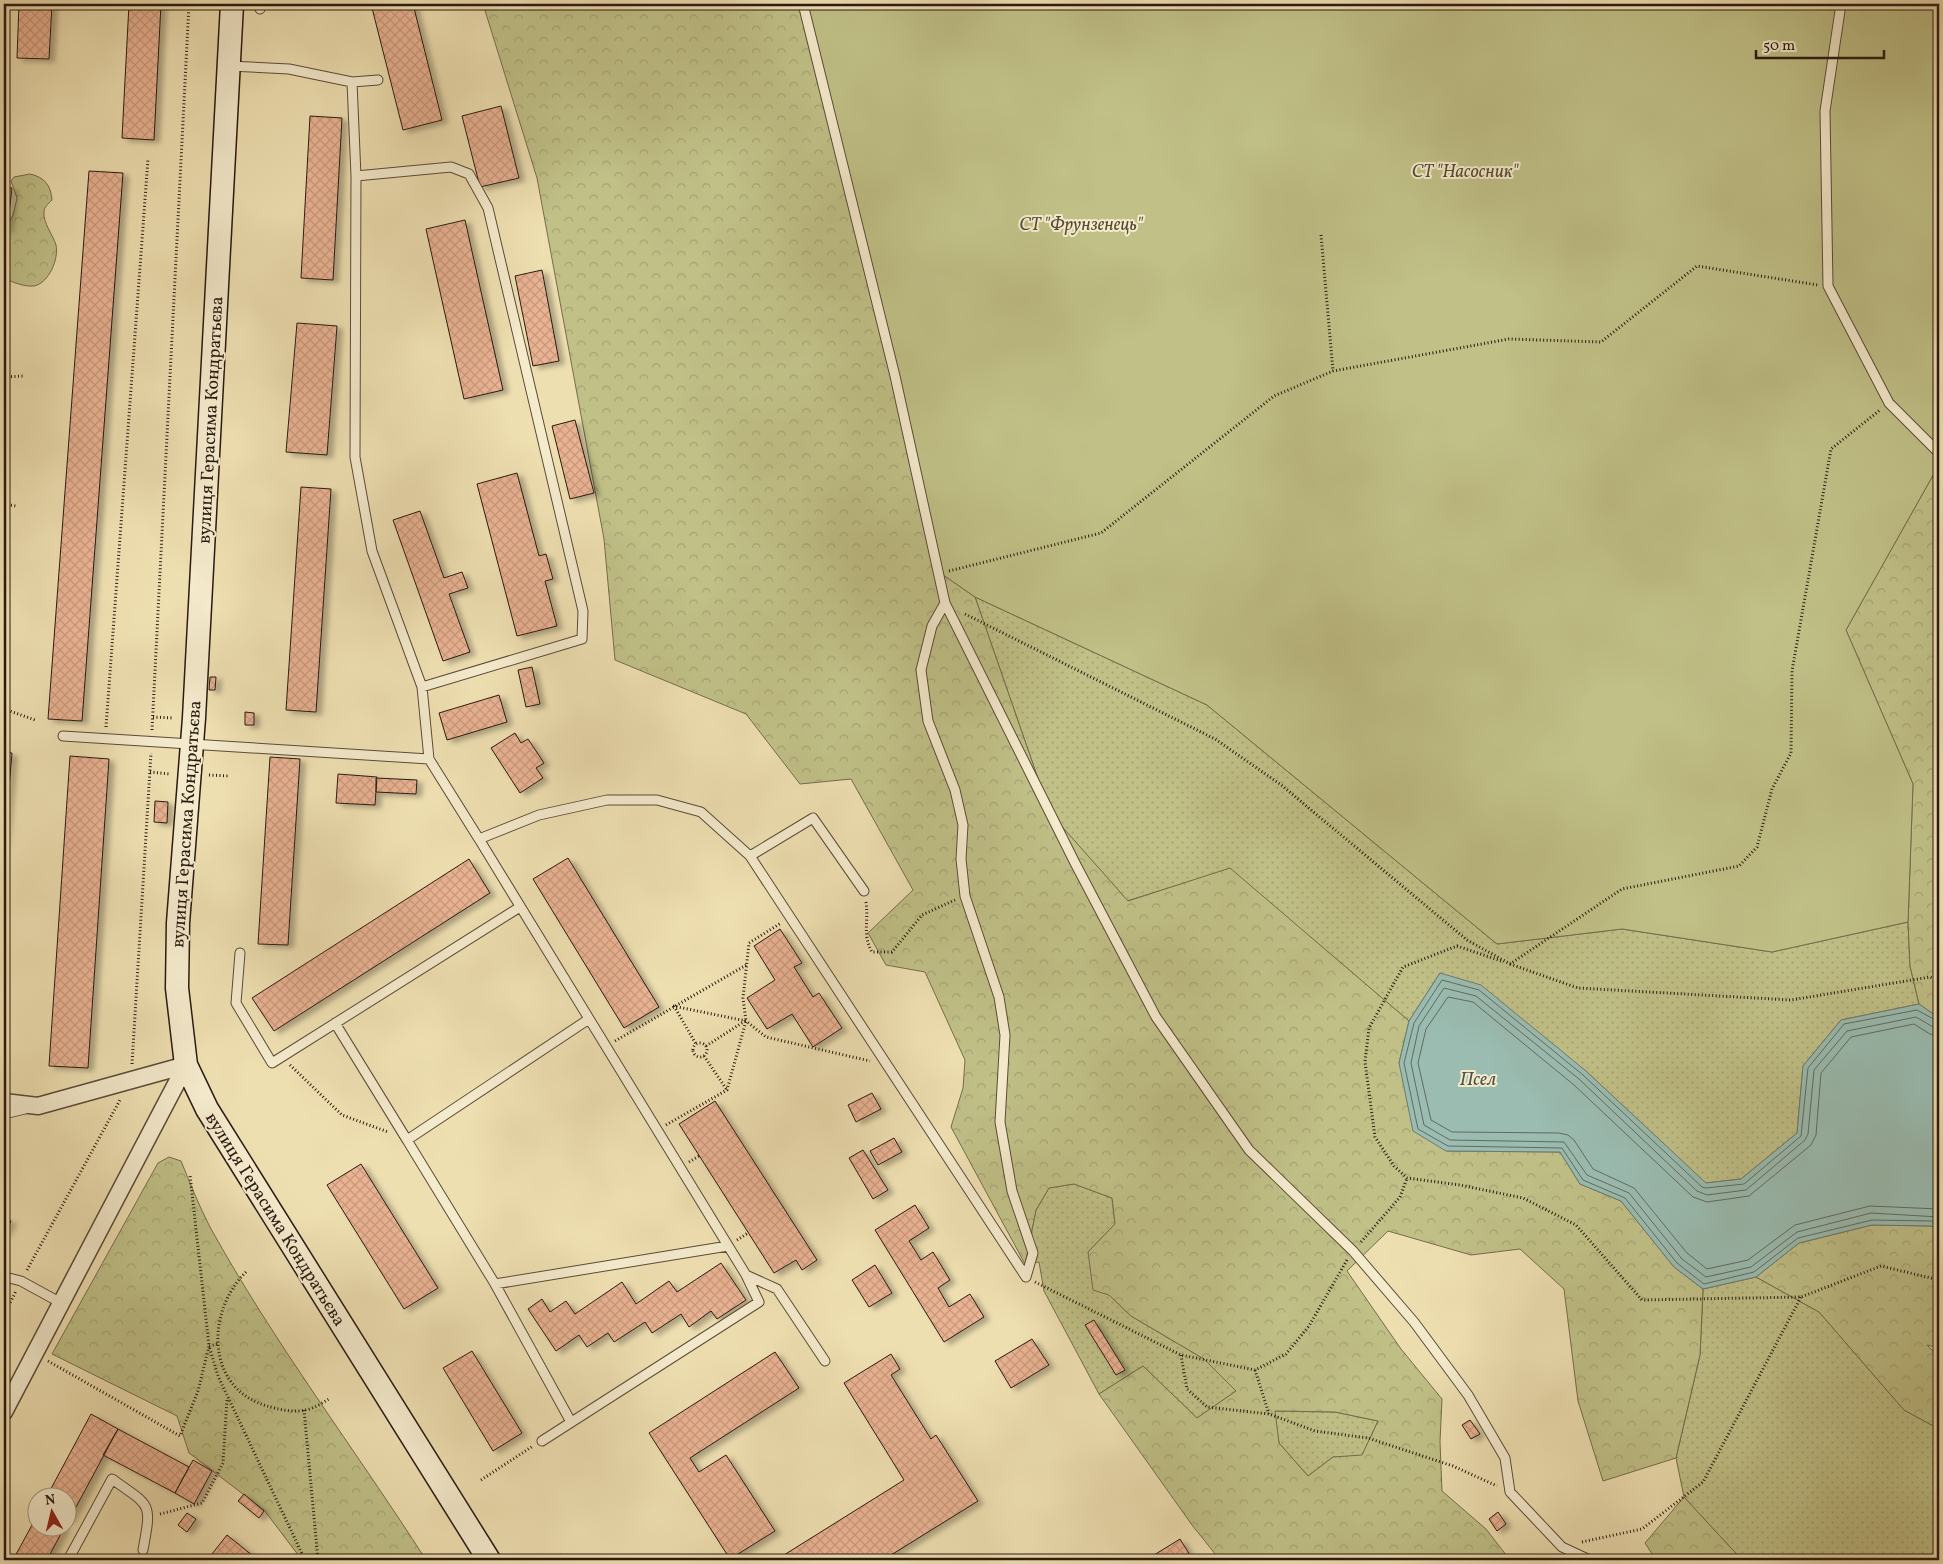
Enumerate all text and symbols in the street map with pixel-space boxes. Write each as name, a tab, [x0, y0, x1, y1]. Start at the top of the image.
scale bar	[1756, 28, 1883, 60]
text: 50 m	[1763, 36, 1795, 57]
park label: СТ "Насосник"	[1412, 160, 1519, 185]
park label: СТ "Фрунзенець"	[1019, 213, 1144, 238]
street label: вулиця Герасима Кондратьєва	[193, 296, 230, 544]
street label: вулиця Герасима Кондратьєва	[166, 700, 209, 949]
water label: Псел	[1460, 1067, 1496, 1093]
street label: вулиця Герасима Кондратьєва	[198, 1108, 351, 1332]
north arrow	[28, 1486, 78, 1536]
text: N	[44, 1490, 57, 1511]

